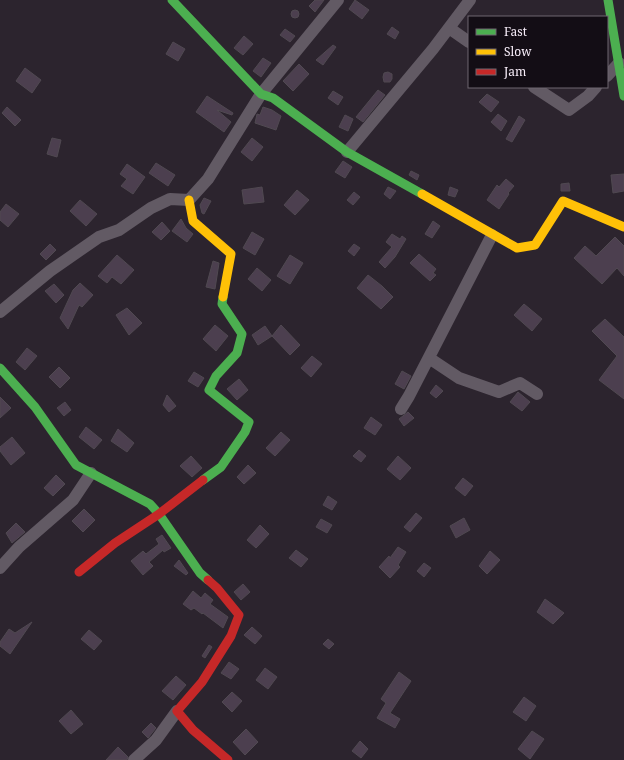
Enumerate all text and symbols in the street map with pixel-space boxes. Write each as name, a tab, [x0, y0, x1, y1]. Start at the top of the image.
legend	[468, 16, 608, 88]
text: Fast	[504, 23, 527, 40]
text: Slow	[504, 43, 532, 60]
text: Jam	[503, 63, 526, 80]

